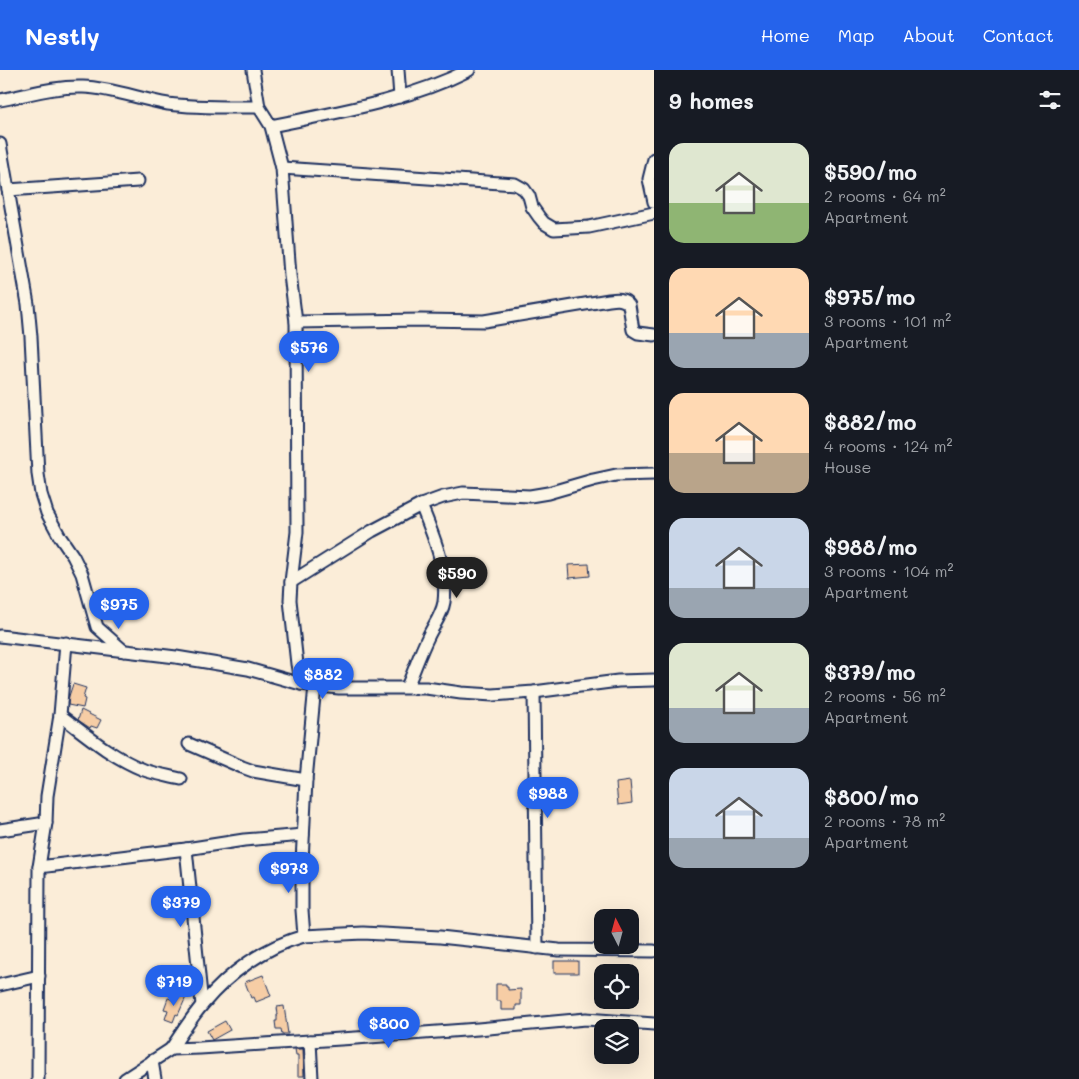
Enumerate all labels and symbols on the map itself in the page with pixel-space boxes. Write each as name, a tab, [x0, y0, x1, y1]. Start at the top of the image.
pin: $576	[279, 330, 339, 373]
pin: $590	[427, 556, 487, 599]
pin: $975	[89, 588, 149, 630]
pin: $882	[293, 658, 353, 700]
pin: $988	[518, 776, 578, 819]
pin: $973	[259, 852, 319, 894]
pin: $379	[151, 886, 211, 928]
north arrow	[594, 909, 639, 954]
pin: $719	[144, 964, 204, 1007]
pin: $800	[359, 1006, 419, 1049]

